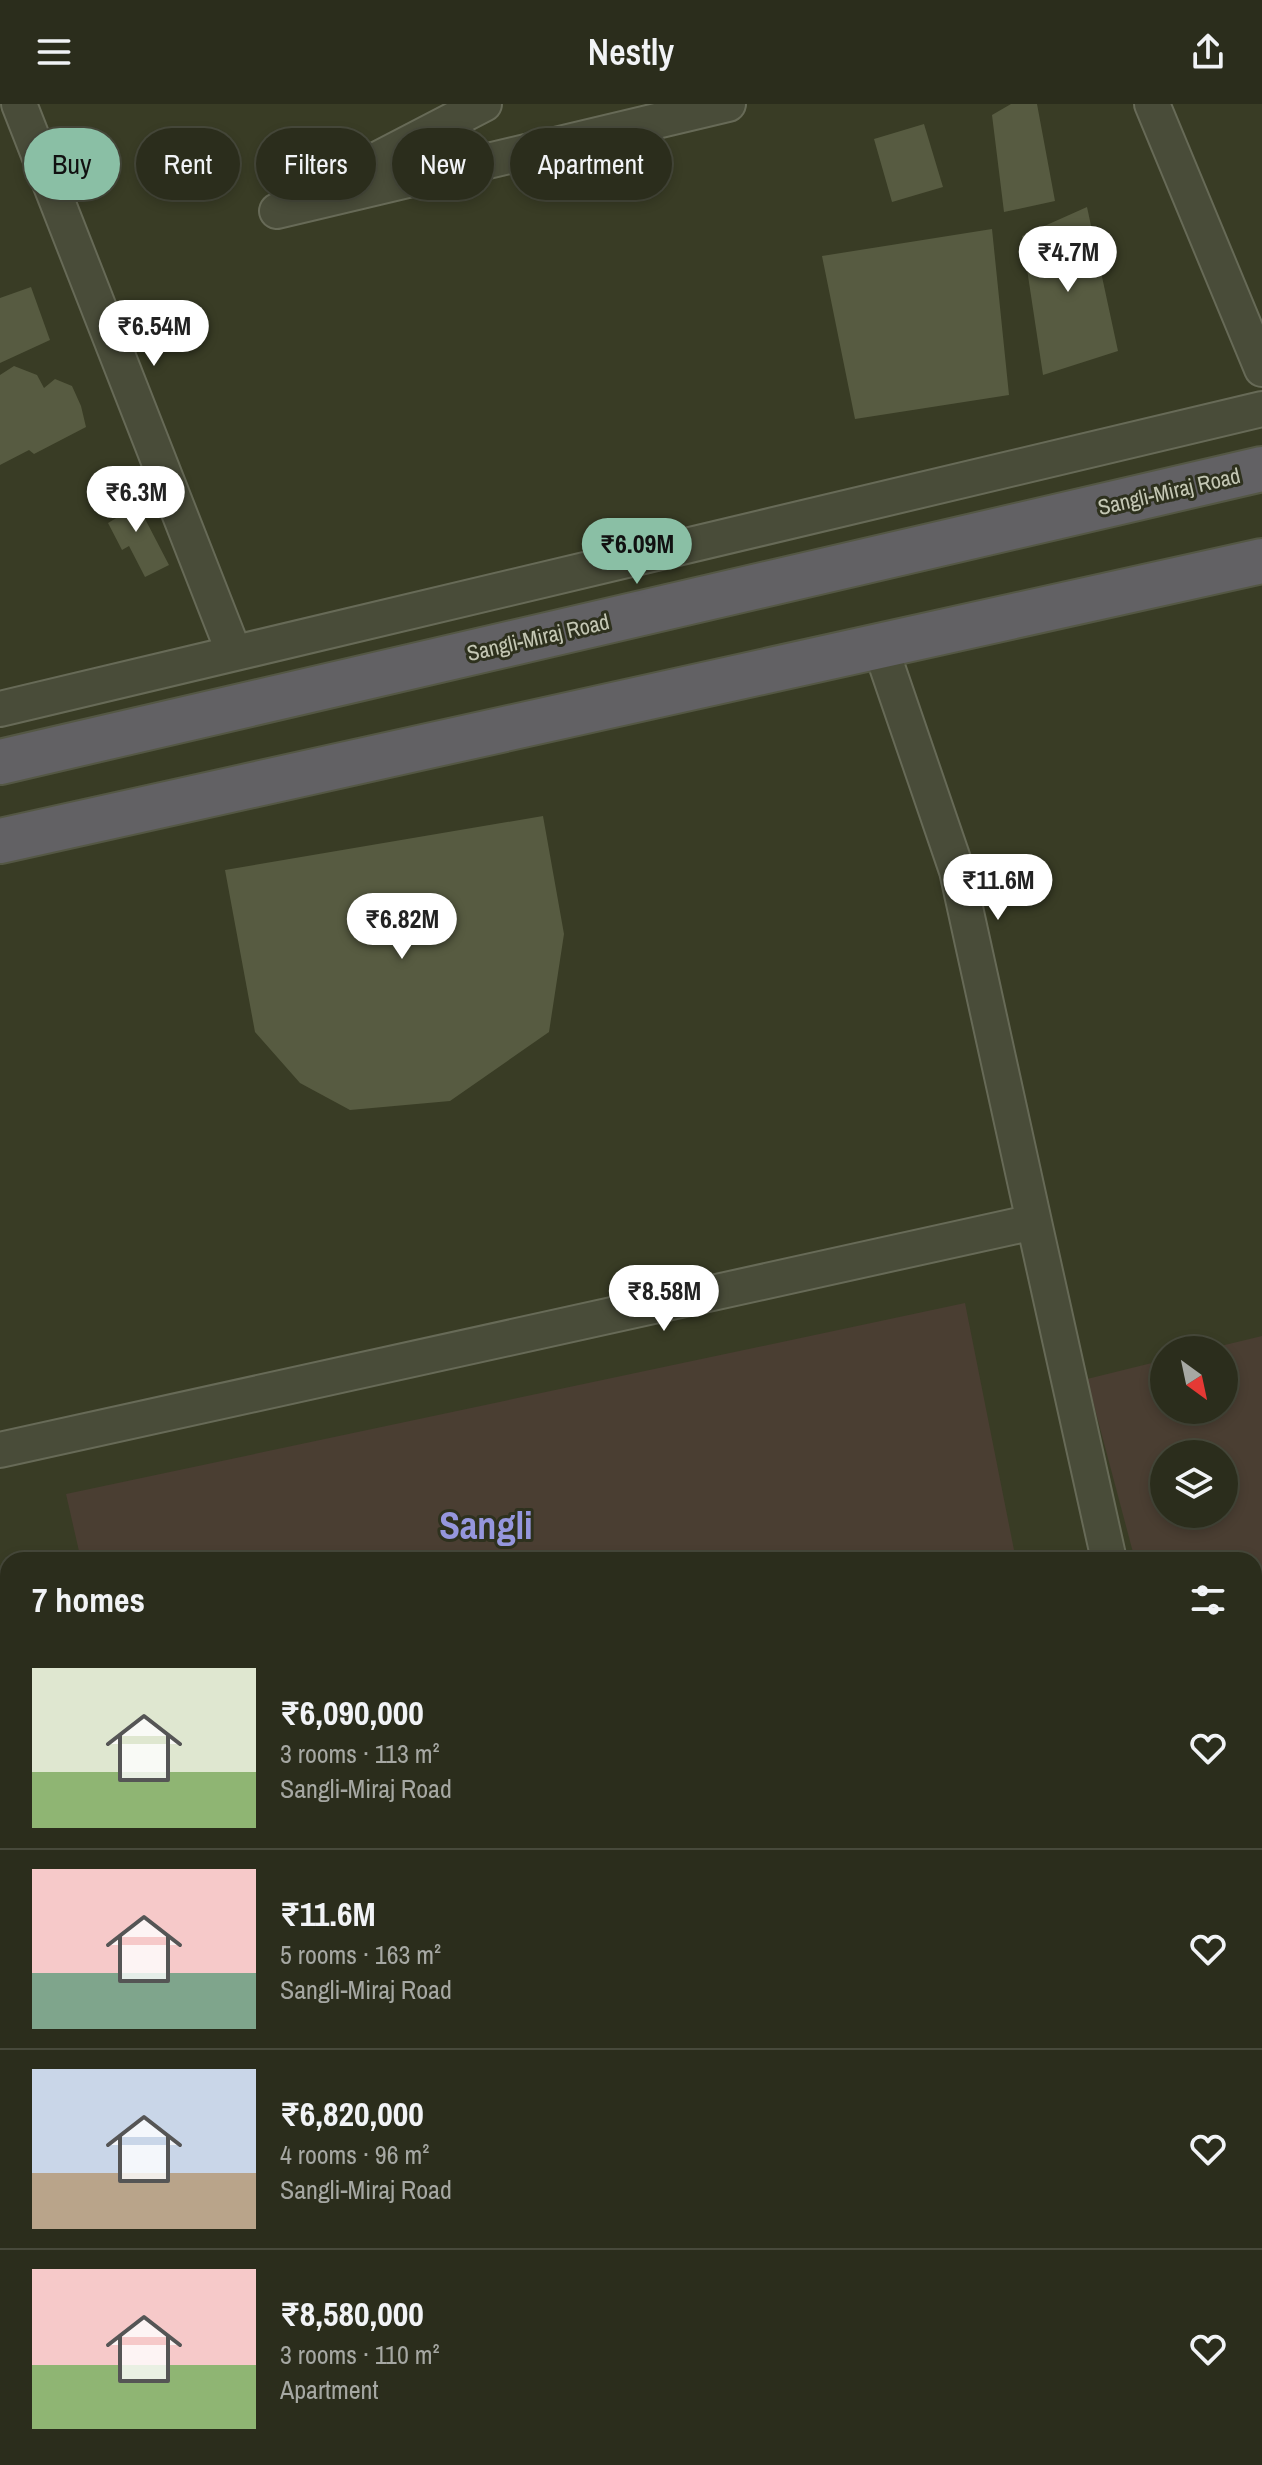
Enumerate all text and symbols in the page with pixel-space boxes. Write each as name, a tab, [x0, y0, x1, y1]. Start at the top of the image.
text: Nestly	[588, 28, 674, 76]
icon: menu	[32, 30, 76, 74]
icon: share	[1186, 30, 1230, 74]
chip: Buy	[24, 128, 120, 200]
chip: Rent	[136, 128, 240, 200]
chip: Filters	[256, 128, 376, 200]
chip: New	[392, 128, 494, 200]
chip: Apartment	[510, 128, 672, 200]
pin: ₹4.7M	[1012, 226, 1124, 294]
text: ₹4.7M	[1037, 234, 1099, 269]
pin: ₹6.54M	[89, 300, 219, 368]
text: ₹6.54M	[117, 308, 191, 343]
street label: Sangli-Miraj Road	[1095, 460, 1243, 522]
pin: ₹6.3M	[80, 466, 192, 534]
text: ₹6.3M	[105, 474, 167, 509]
pin: ₹6.09M	[572, 518, 702, 586]
text: ₹6.09M	[600, 526, 674, 561]
street label: Sangli-Miraj Road	[464, 606, 612, 668]
pin: ₹11.6M	[933, 854, 1063, 922]
text: ₹11.6M	[961, 862, 1035, 897]
pin: ₹6.82M	[337, 893, 467, 961]
text: ₹6.82M	[365, 901, 439, 936]
pin: ₹8.58M	[599, 1265, 729, 1333]
text: ₹8.58M	[627, 1273, 701, 1308]
north arrow	[1150, 1336, 1238, 1424]
map controls	[1150, 1336, 1238, 1528]
button: layers	[1150, 1440, 1238, 1528]
district label: Sangli	[439, 1500, 533, 1551]
text: 7 homes	[32, 1577, 145, 1623]
icon: filters	[1186, 1578, 1230, 1622]
text: ₹6,090,000	[280, 1690, 424, 1736]
icon: home	[96, 1700, 192, 1796]
icon: heart	[1186, 1726, 1230, 1770]
text: 3 rooms · 113 m²	[280, 1736, 440, 1771]
text: Sangli-Miraj Road	[280, 1771, 452, 1806]
text: ₹11.6M	[280, 1891, 376, 1937]
icon: home	[96, 1901, 192, 1997]
icon: heart	[1186, 1927, 1230, 1971]
text: 5 rooms · 163 m²	[280, 1937, 441, 1972]
text: Sangli-Miraj Road	[280, 1972, 452, 2007]
text: ₹6,820,000	[280, 2091, 424, 2137]
icon: home	[96, 2101, 192, 2197]
icon: heart	[1186, 2127, 1230, 2171]
text: 4 rooms · 96 m²	[280, 2137, 429, 2172]
text: Sangli-Miraj Road	[280, 2172, 452, 2207]
text: ₹8,580,000	[280, 2291, 424, 2337]
icon: home	[96, 2301, 192, 2397]
icon: heart	[1186, 2327, 1230, 2371]
text: 3 rooms · 110 m²	[280, 2337, 440, 2372]
text: Apartment	[280, 2372, 378, 2407]

